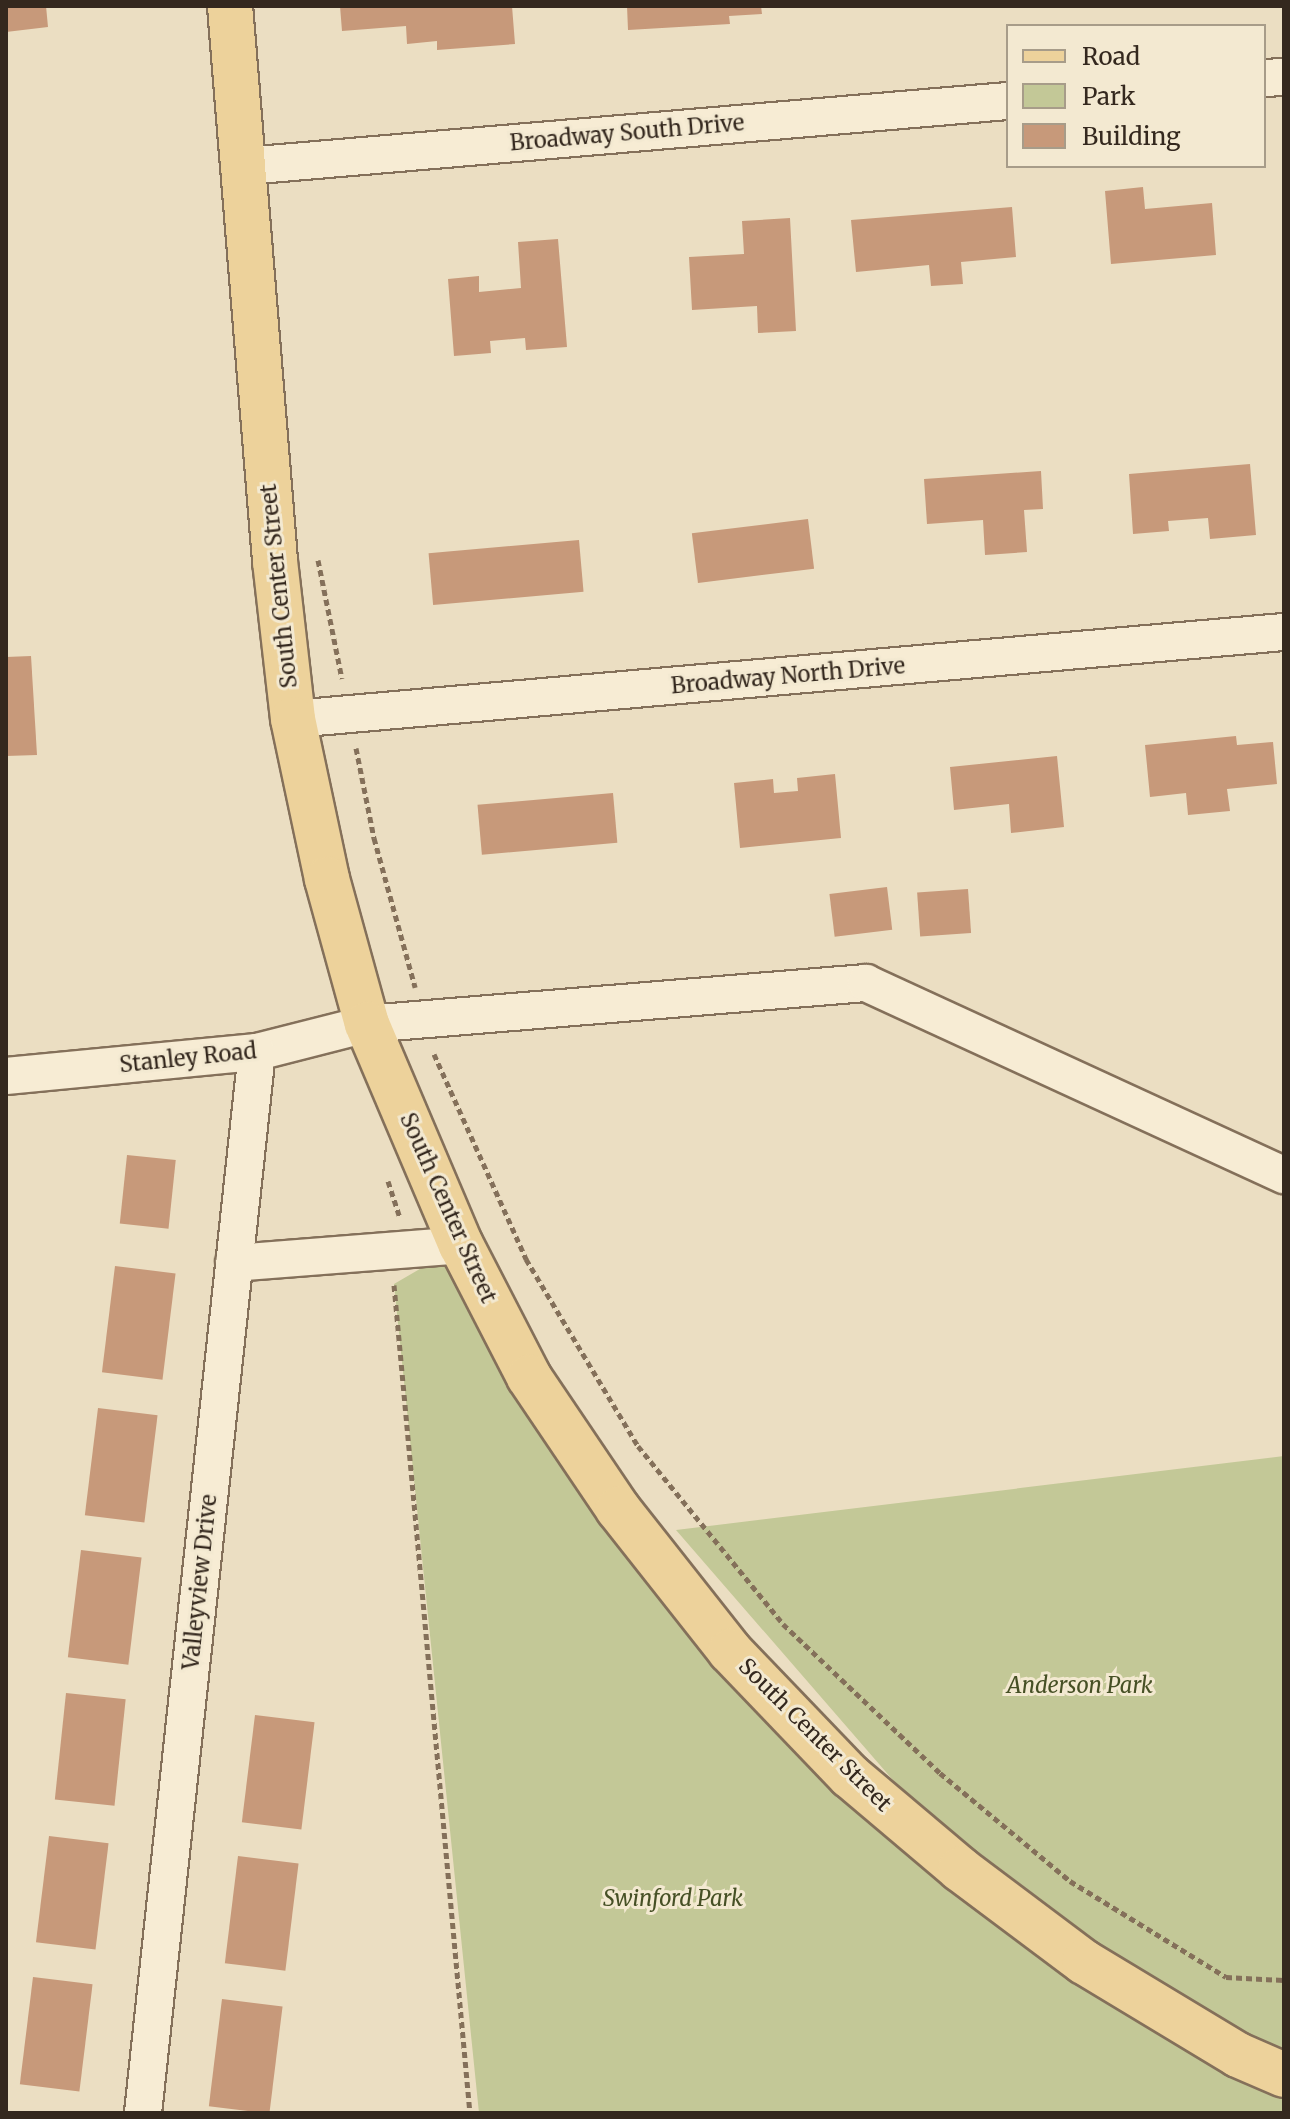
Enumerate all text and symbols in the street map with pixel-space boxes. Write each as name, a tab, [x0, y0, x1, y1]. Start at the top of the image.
legend	[1006, 24, 1266, 168]
text: Road	[1082, 41, 1140, 72]
text: Park	[1082, 81, 1135, 112]
street label: Broadway South Drive	[509, 110, 745, 156]
text: Building	[1082, 121, 1181, 152]
street label: South Center Street	[255, 483, 303, 689]
street label: Broadway North Drive	[670, 653, 906, 699]
street label: Stanley Road	[118, 1038, 258, 1078]
street label: South Center Street	[394, 1109, 502, 1307]
street label: Valleyview Drive	[178, 1493, 222, 1671]
street label: South Center Street	[733, 1653, 897, 1817]
park label: Anderson Park	[1007, 1673, 1153, 1699]
park label: Swinford Park	[603, 1886, 743, 1912]

